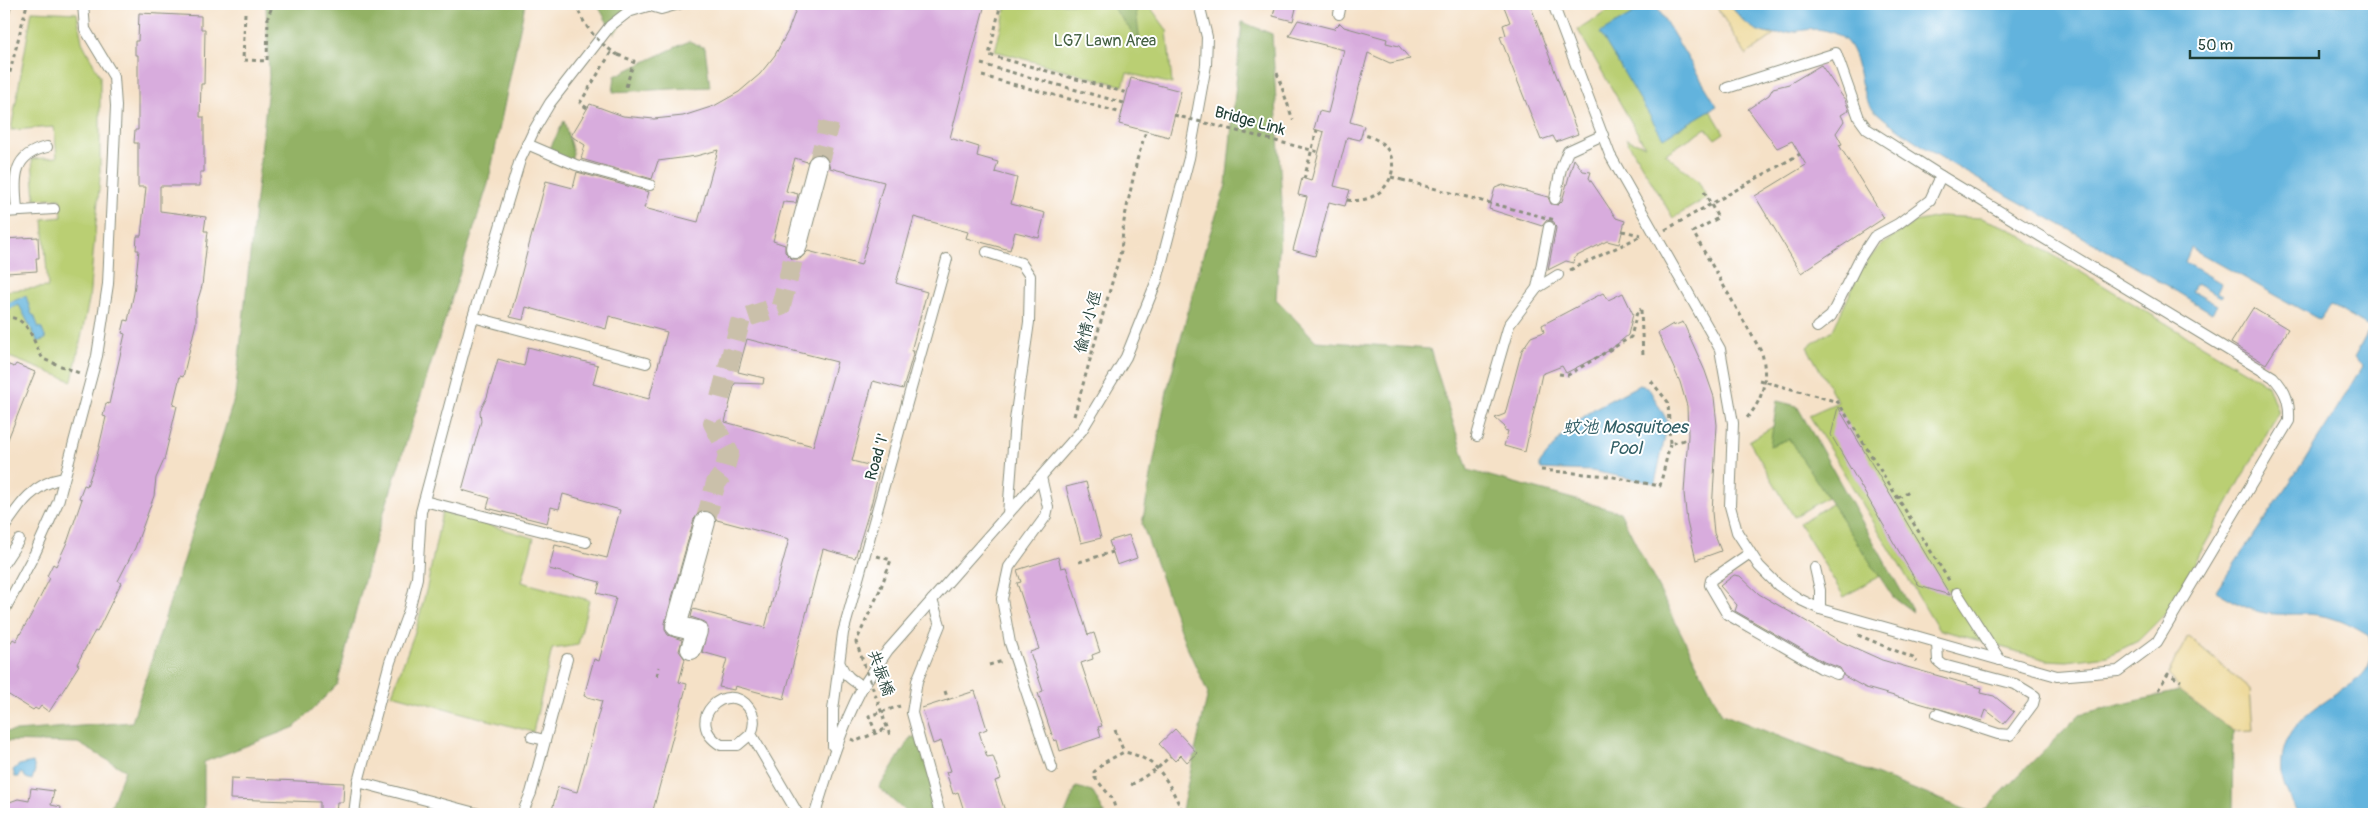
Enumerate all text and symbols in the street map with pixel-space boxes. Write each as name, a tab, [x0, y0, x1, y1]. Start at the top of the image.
scale bar	[2190, 28, 2319, 60]
park label: LG7 Lawn Area	[1054, 31, 1156, 51]
text: 50 m	[2198, 36, 2233, 55]
street label: Bridge Link	[1213, 102, 1288, 140]
street label: 偷情小徑	[1070, 288, 1106, 356]
water label: 蚊池 Mosquitoes Pool	[1562, 416, 1689, 460]
street label: Road 'I'	[861, 431, 893, 483]
street label: 共振橋	[863, 647, 899, 699]

